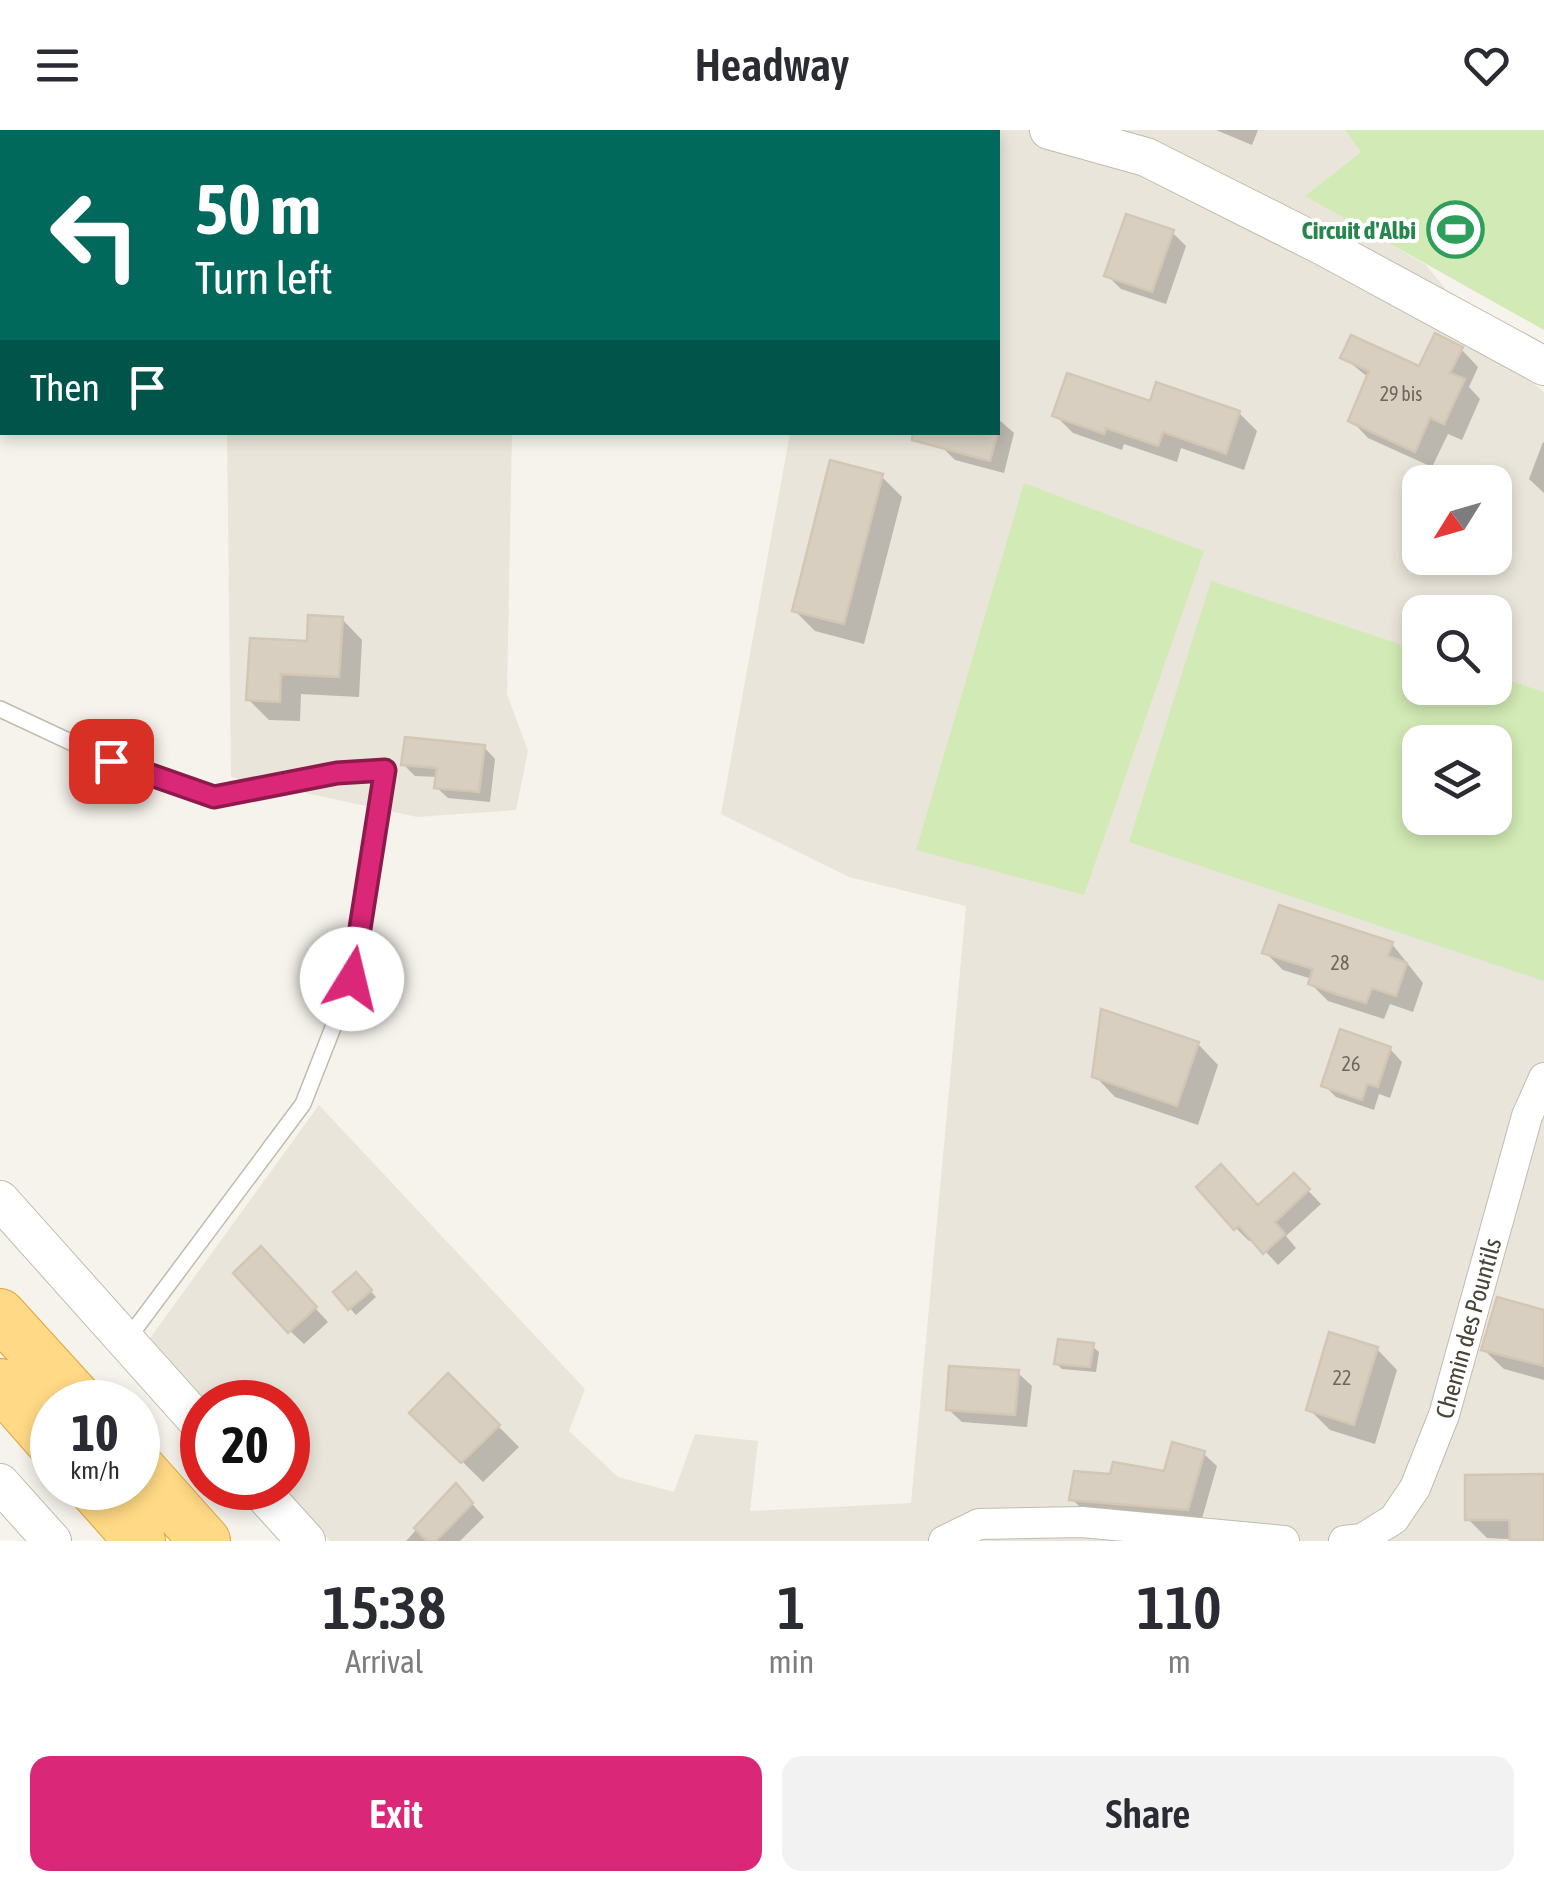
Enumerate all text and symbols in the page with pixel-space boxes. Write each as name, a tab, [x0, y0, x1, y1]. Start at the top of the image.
icon: menu	[30, 38, 85, 93]
icon: heart	[1459, 38, 1514, 93]
text: Headway	[695, 39, 849, 91]
text: 50 m	[195, 169, 321, 249]
icon: left	[30, 170, 160, 300]
sports icon: Circuit d'Albi	[1425, 200, 1485, 260]
place label: Circuit d'Albi	[1301, 216, 1416, 244]
text: Turn left	[195, 252, 333, 304]
icon: arrive	[120, 360, 175, 415]
text: Then	[30, 366, 100, 409]
house number: 29 bis	[1380, 382, 1422, 405]
north arrow	[1402, 465, 1512, 575]
map controls	[1402, 465, 1512, 835]
button: search	[1402, 595, 1512, 705]
pin	[69, 719, 154, 804]
button: layers	[1402, 725, 1512, 835]
icon: arrive	[84, 734, 139, 789]
position arrow	[300, 927, 404, 1031]
house number: 28	[1331, 951, 1349, 974]
house number: 26	[1342, 1052, 1360, 1075]
street label: Chemin des Pountils	[1430, 1235, 1507, 1422]
house number: 22	[1333, 1366, 1351, 1389]
speed limit sign: 20	[180, 1380, 310, 1510]
text: 10	[71, 1404, 118, 1462]
text: km/h	[70, 1456, 120, 1484]
text: 15:38	[322, 1573, 446, 1642]
text: 1	[777, 1573, 806, 1642]
text: 110	[1137, 1573, 1221, 1642]
text: Arrival	[345, 1643, 423, 1680]
text: min	[768, 1643, 814, 1680]
text: m	[1168, 1643, 1191, 1680]
button: Exit	[30, 1756, 762, 1871]
button: Share	[782, 1756, 1514, 1871]

